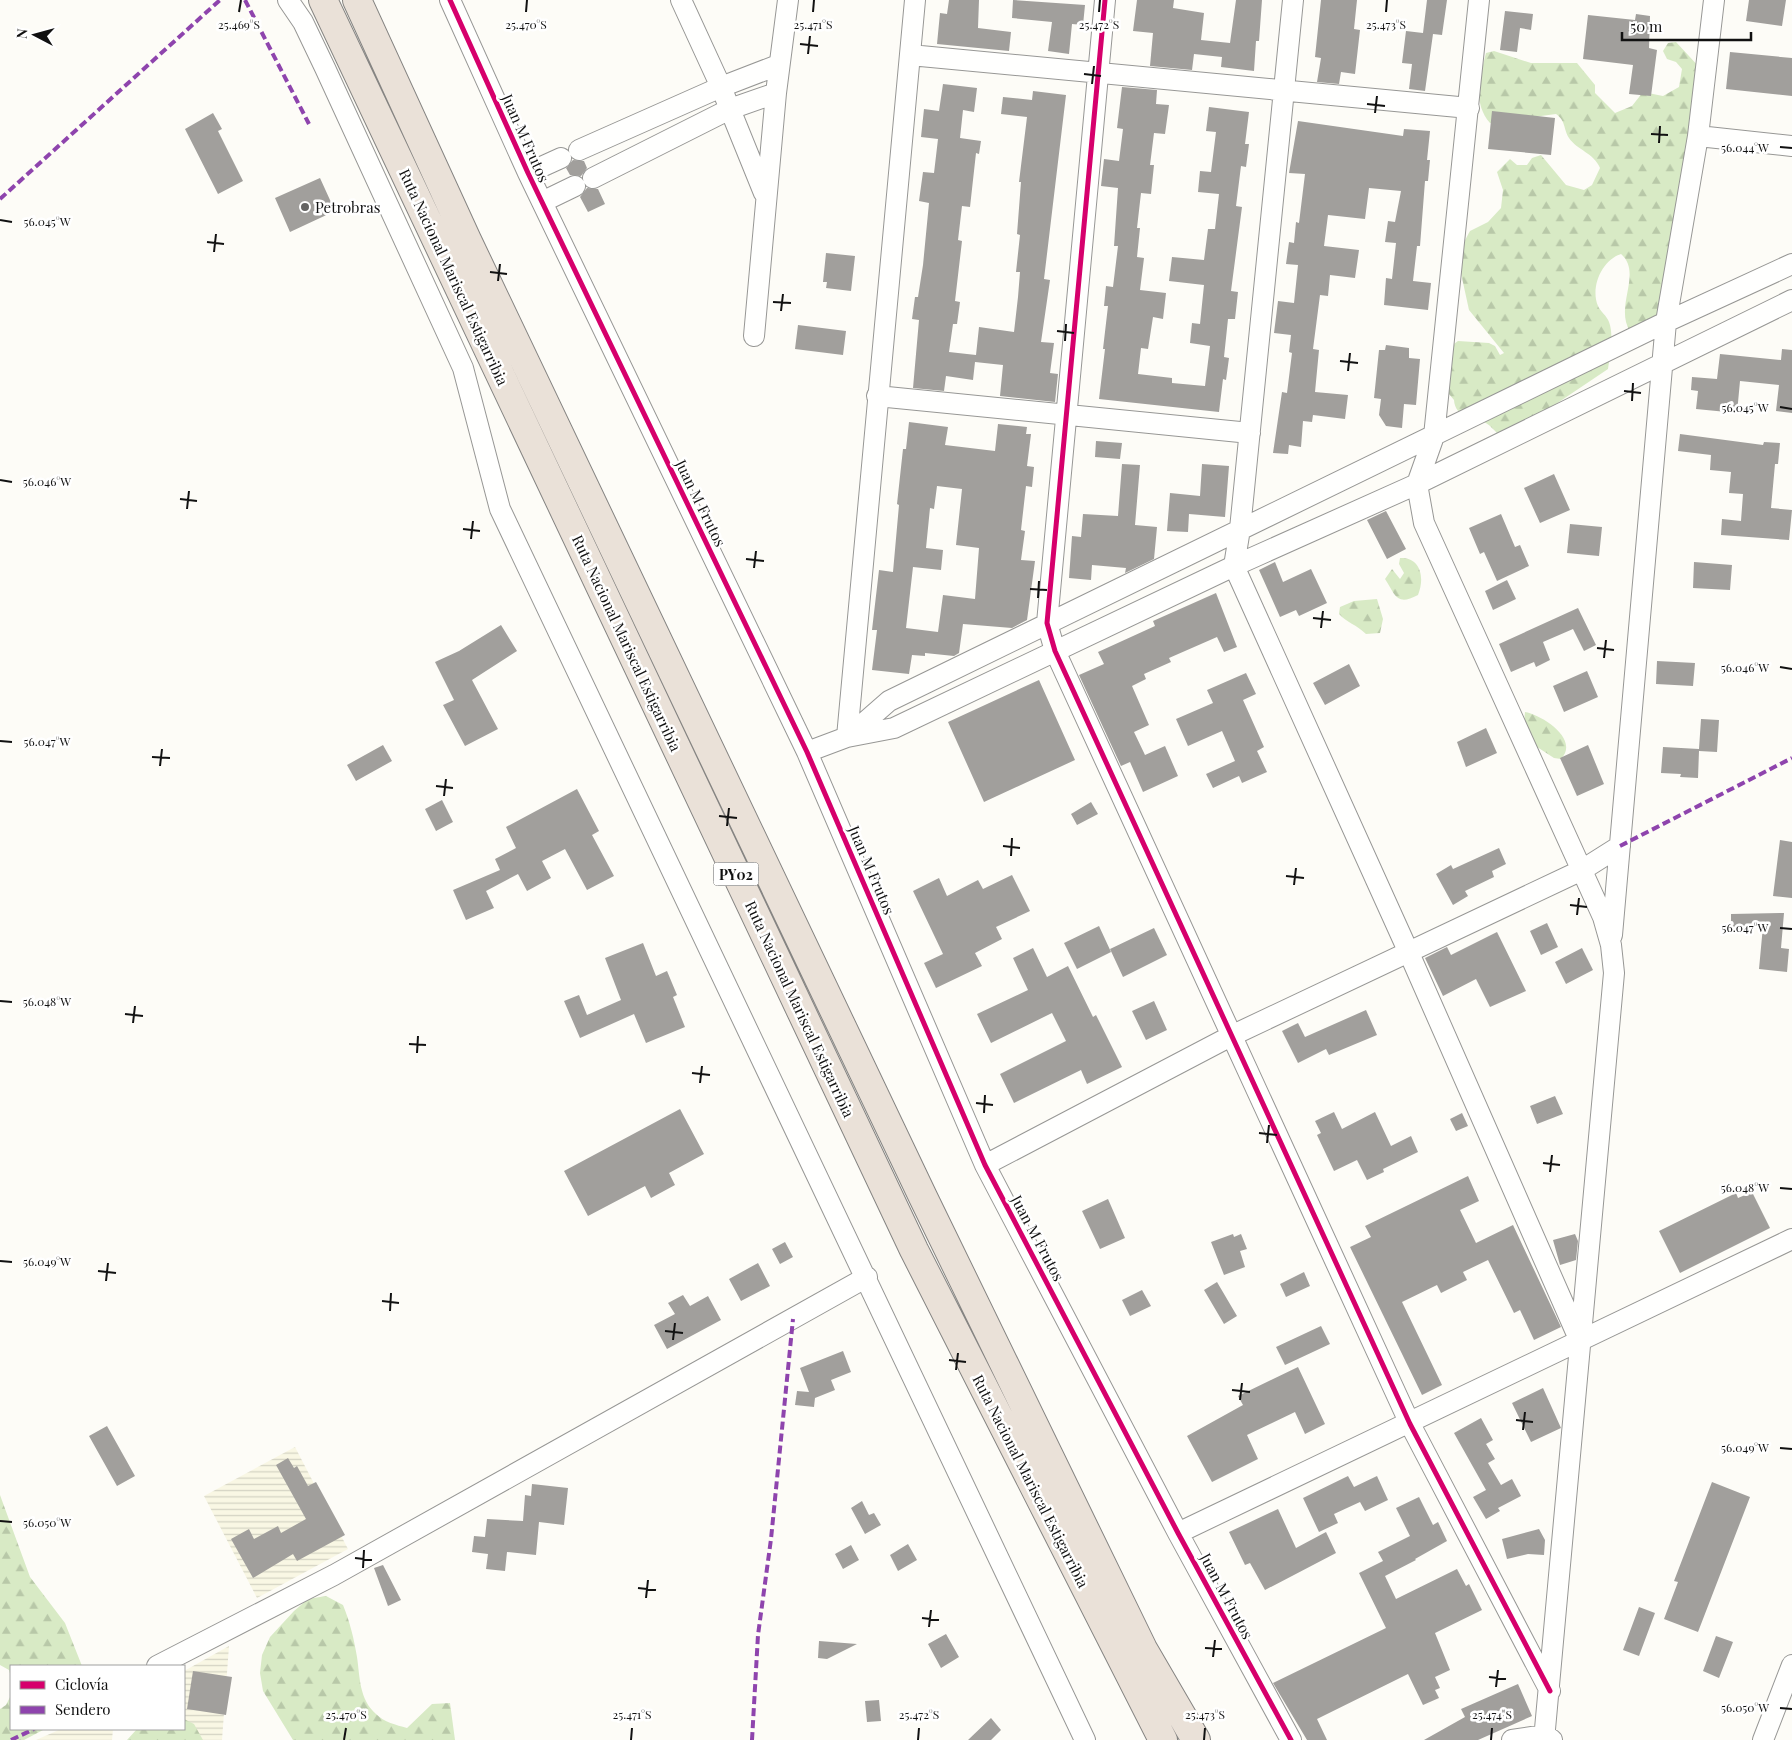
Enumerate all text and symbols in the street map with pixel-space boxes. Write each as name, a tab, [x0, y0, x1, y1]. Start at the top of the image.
north arrow	[10, 10, 60, 60]
scale bar	[1622, 10, 1751, 42]
text: 25.469°S	[218, 16, 260, 32]
text: 25.470°S	[505, 16, 547, 32]
text: 25.471°S	[793, 16, 833, 32]
text: 25.472°S	[1079, 16, 1119, 32]
text: 25.473°S	[1366, 16, 1406, 32]
text: 50 m	[1630, 16, 1663, 36]
text: N	[12, 28, 32, 40]
street label: Juan M Frutos	[497, 90, 554, 185]
text: 56.044°W	[1721, 139, 1769, 155]
street label: Ruta Nacional Mariscal Estigarribia	[395, 165, 513, 389]
place label: Petrobras	[315, 197, 380, 217]
marker: Petrobras	[299, 201, 311, 213]
text: 56.045°W	[23, 213, 71, 229]
text: 56.045°W	[1721, 399, 1769, 415]
street label: Juan M Frutos	[671, 455, 731, 550]
text: 56.046°W	[23, 473, 71, 489]
street label: Ruta Nacional Mariscal Estigarribia	[568, 531, 686, 755]
text: 56.046°W	[1721, 659, 1769, 675]
text: 56.047°W	[24, 733, 71, 749]
street label: Juan M Frutos	[844, 822, 900, 917]
road number: PY02	[714, 862, 758, 886]
street label: Ruta Nacional Mariscal Estigarribia	[741, 897, 859, 1121]
text: 56.047°W	[1722, 919, 1769, 935]
text: 56.048°W	[23, 993, 71, 1009]
text: 56.048°W	[1721, 1179, 1769, 1195]
street label: Juan M Frutos	[1007, 1191, 1069, 1284]
text: 56.049°W	[23, 1253, 71, 1269]
street label: Ruta Nacional Mariscal Estigarribia	[968, 1371, 1094, 1591]
text: 56.049°W	[1721, 1439, 1769, 1455]
text: 56.050°W	[23, 1514, 71, 1530]
street label: Juan M Frutos	[1196, 1549, 1258, 1642]
legend	[10, 1665, 185, 1730]
text: Ciclovía	[55, 1674, 109, 1694]
text: Sendero	[55, 1699, 111, 1719]
text: 56.050°W	[1721, 1699, 1769, 1715]
text: 25.470°S	[325, 1706, 367, 1722]
text: 25.471°S	[612, 1706, 652, 1722]
text: 25.472°S	[899, 1706, 939, 1722]
text: 25.473°S	[1185, 1706, 1225, 1722]
text: 25.474°S	[1472, 1706, 1512, 1722]

